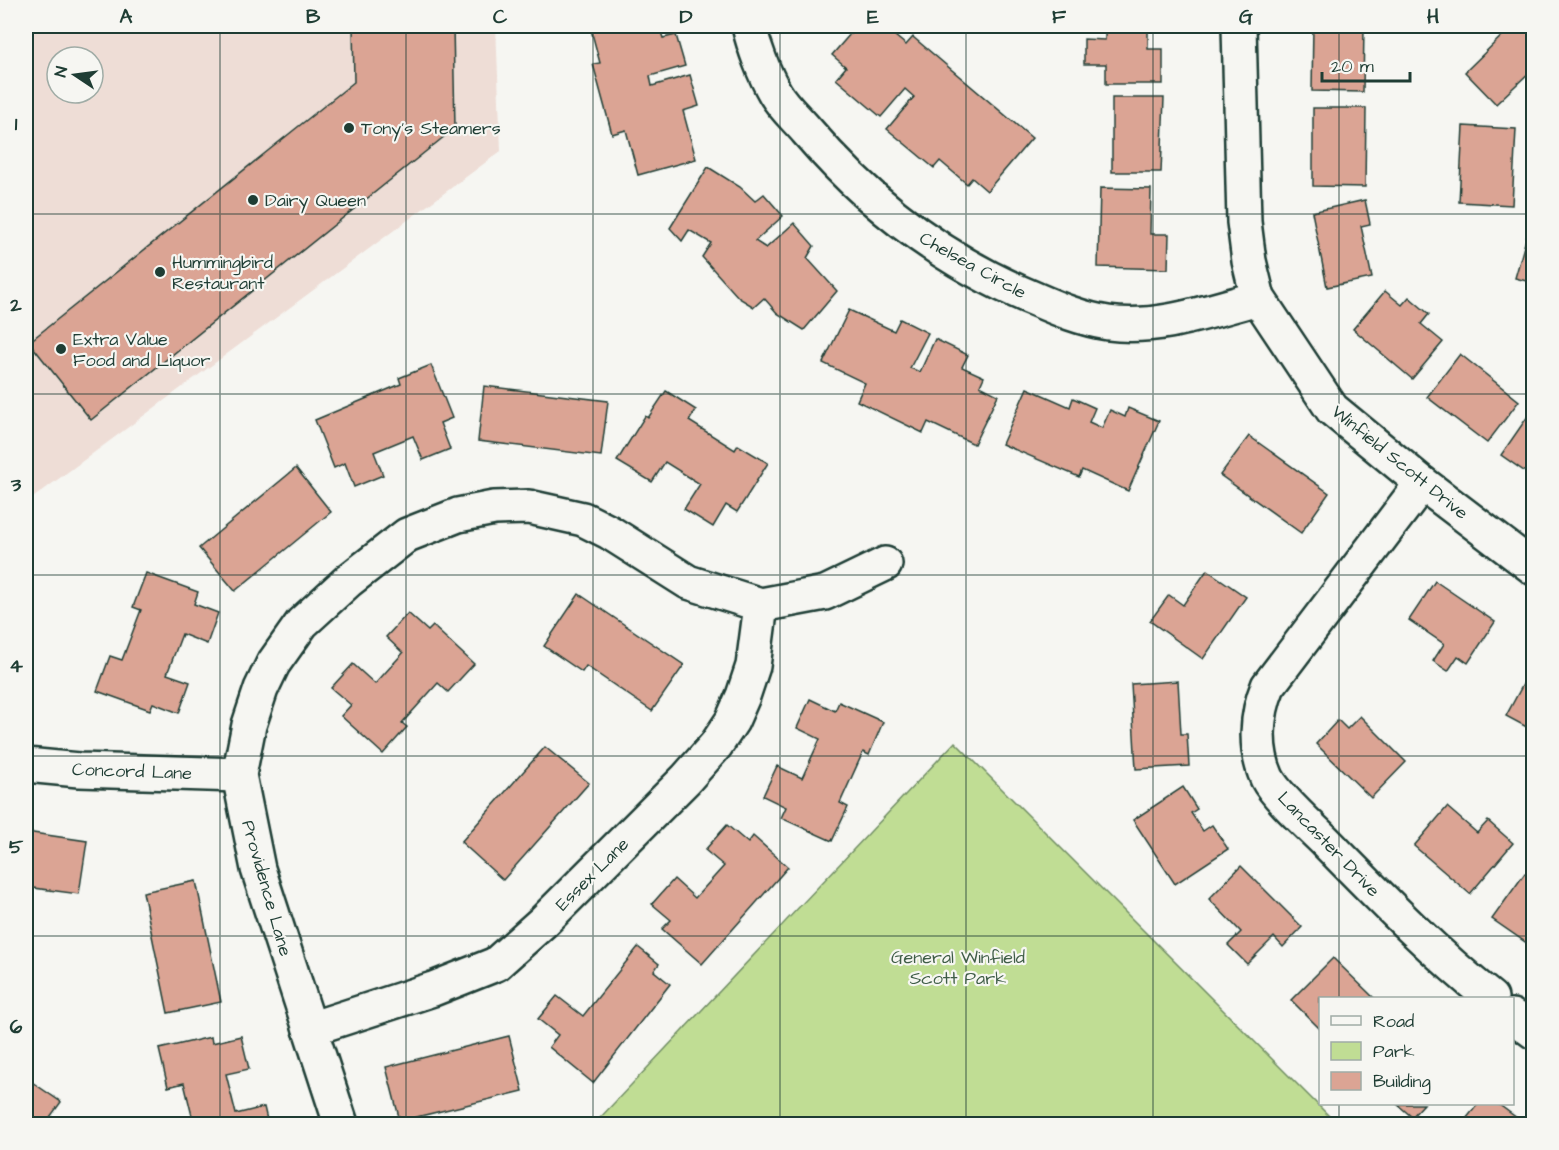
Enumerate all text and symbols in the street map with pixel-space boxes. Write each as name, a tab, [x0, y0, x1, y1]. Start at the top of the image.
text: A	[120, 3, 133, 31]
text: B	[306, 3, 321, 31]
text: C	[493, 3, 508, 31]
text: D	[680, 3, 693, 31]
text: E	[867, 3, 879, 31]
text: F	[1052, 3, 1067, 31]
text: G	[1239, 3, 1253, 31]
text: H	[1427, 3, 1439, 31]
north arrow	[45, 45, 105, 105]
scale bar	[1322, 45, 1410, 83]
text: 20 m	[1331, 54, 1374, 79]
text: N	[50, 64, 73, 79]
text: 1	[15, 110, 18, 138]
place label: Tony's Steamers	[361, 116, 501, 142]
marker: Tony's Steamers	[342, 121, 356, 135]
place label: Dairy Queen	[265, 188, 366, 214]
marker: Dairy Queen	[246, 193, 260, 207]
street label: Chelsea Circle	[915, 226, 1031, 305]
place label: Hummingbird Restaurant	[172, 250, 273, 296]
marker: Hummingbird Restaurant	[153, 265, 167, 279]
text: 2	[9, 291, 22, 319]
place label: Extra Value Food and Liquor	[73, 327, 210, 373]
marker: Extra Value Food and Liquor	[54, 342, 68, 356]
street label: Winfield Scott Drive	[1326, 399, 1474, 526]
text: 3	[10, 471, 22, 499]
text: 4	[9, 652, 23, 680]
street label: Concord Lane	[72, 757, 193, 786]
street label: Lancaster Drive	[1272, 786, 1386, 903]
street label: Providence Lane	[235, 817, 298, 959]
street label: Essex Lane	[550, 832, 635, 917]
text: 5	[9, 833, 24, 861]
park label: General Winfield Scott Park	[891, 945, 1025, 991]
legend	[1319, 997, 1514, 1105]
text: Road	[1373, 1009, 1414, 1034]
text: 6	[10, 1013, 23, 1041]
text: Park	[1373, 1039, 1415, 1064]
text: Building	[1373, 1069, 1431, 1095]

